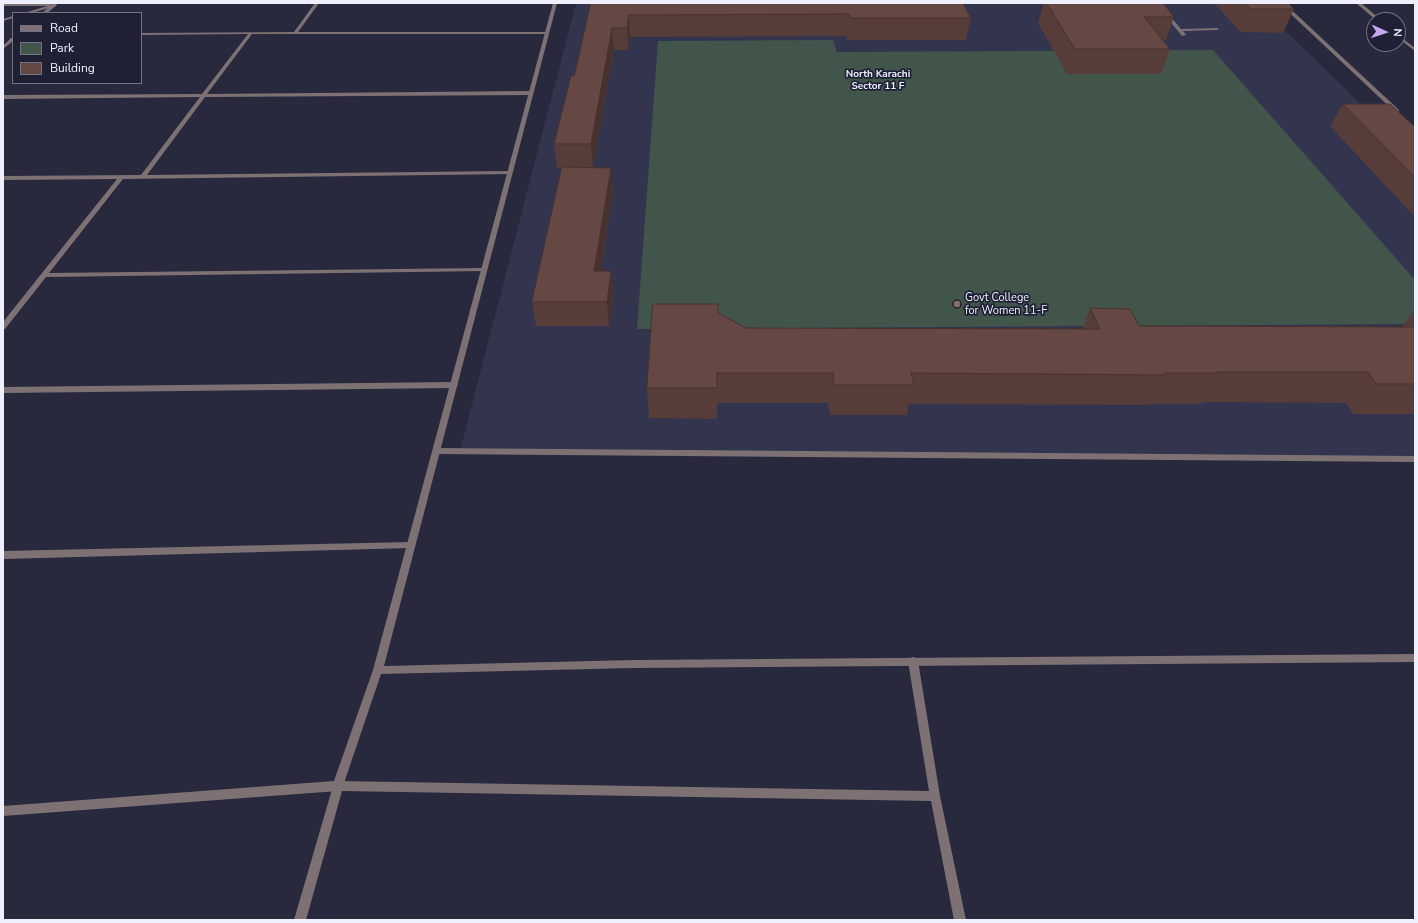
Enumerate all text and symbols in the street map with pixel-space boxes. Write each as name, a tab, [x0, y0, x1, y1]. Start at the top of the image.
legend	[12, 12, 142, 84]
north arrow	[1366, 12, 1406, 52]
text: Road	[50, 20, 78, 36]
text: N	[1390, 28, 1405, 37]
text: Park	[50, 40, 74, 56]
text: Building	[50, 60, 95, 76]
district label: North Karachi Sector 11 F	[846, 69, 910, 92]
place label: Govt College for Women 11-F	[965, 291, 1047, 317]
marker: Govt College for Women 11-F	[952, 299, 962, 309]

